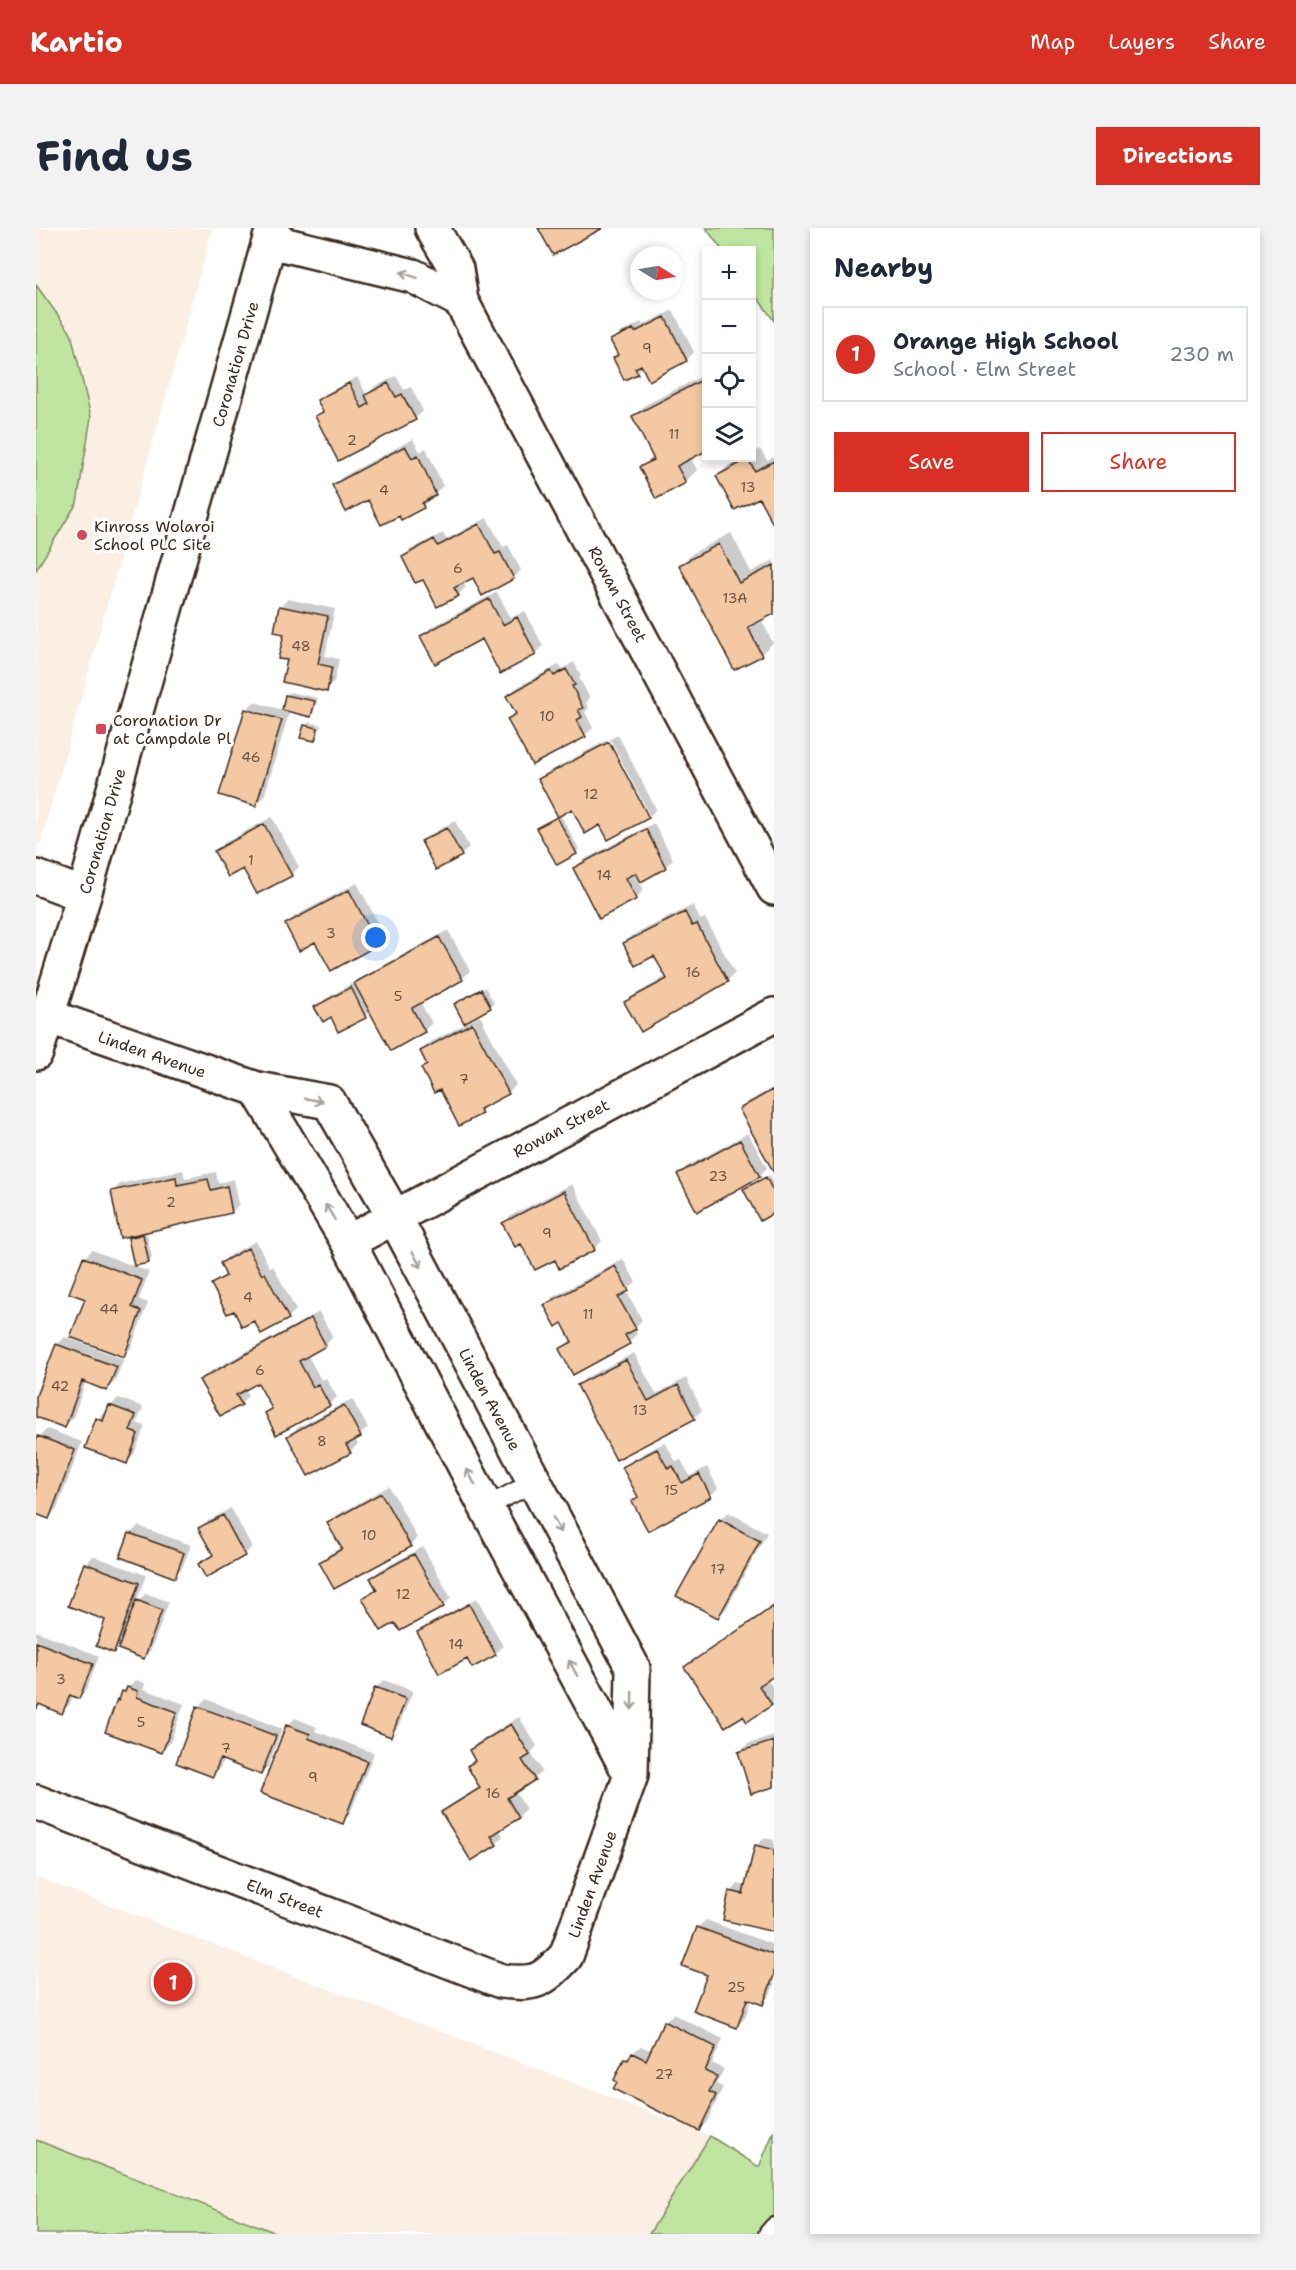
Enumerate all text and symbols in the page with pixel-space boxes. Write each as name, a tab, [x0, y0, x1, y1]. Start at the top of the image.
text: Kartio	[30, 23, 123, 61]
text: Map	[1030, 28, 1075, 56]
text: Layers	[1108, 28, 1175, 56]
text: Share	[1208, 28, 1266, 56]
button: Directions	[1096, 127, 1260, 185]
text: Find us	[36, 128, 193, 184]
north arrow	[630, 246, 684, 300]
map controls	[702, 246, 756, 462]
button: +	[702, 246, 756, 300]
text: Nearby	[834, 250, 933, 285]
one-way arrow	[400, 269, 419, 280]
street label: Coronation Drive	[207, 299, 263, 430]
button: −	[702, 300, 756, 354]
text: Orange High School	[893, 327, 1118, 356]
house number: 9	[642, 339, 652, 357]
text: 1	[851, 341, 860, 367]
text: 230 m	[1169, 341, 1234, 367]
button: locate	[702, 354, 756, 408]
text: School · Elm Street	[893, 356, 1076, 382]
button: layers	[702, 408, 756, 462]
house number: 11	[668, 425, 680, 443]
house number: 2	[347, 431, 357, 449]
button: Save	[834, 432, 1029, 492]
button: Share	[1041, 432, 1236, 492]
house number: 13	[741, 478, 755, 496]
house number: 4	[379, 481, 389, 499]
place label: Kinross Wolaroi School PLC Site	[94, 516, 215, 555]
marker: Kinross Wolaroi School PLC Site	[75, 528, 89, 542]
street label: Rowan Street	[583, 543, 652, 646]
house number: 6	[453, 559, 463, 577]
house number: 13A	[723, 589, 747, 607]
house number: 48	[291, 637, 311, 655]
house number: 10	[539, 707, 555, 725]
place label: Coronation Dr at Campdale Pl	[113, 710, 231, 749]
marker: Coronation Dr at Campdale Pl	[94, 722, 108, 736]
house number: 46	[241, 748, 261, 766]
street label: Coronation Drive	[74, 766, 130, 897]
house number: 12	[584, 785, 598, 803]
house number: 1	[248, 851, 254, 869]
house number: 14	[596, 866, 612, 884]
your location	[361, 923, 390, 952]
house number: 3	[326, 924, 336, 942]
house number: 16	[685, 963, 701, 981]
house number: 5	[394, 987, 402, 1005]
street label: Linden Avenue	[95, 1026, 209, 1083]
house number: 7	[459, 1070, 469, 1088]
street label: Rowan Street	[510, 1094, 613, 1163]
one-way arrow	[304, 1095, 324, 1106]
house number: 23	[709, 1167, 727, 1185]
house number: 2	[166, 1193, 176, 1211]
one-way arrow	[324, 1204, 336, 1221]
house number: 9	[542, 1224, 552, 1242]
one-way arrow	[412, 1250, 423, 1268]
house number: 4	[243, 1288, 253, 1306]
house number: 44	[99, 1300, 119, 1318]
house number: 11	[582, 1305, 594, 1323]
street label: Linden Avenue	[454, 1344, 525, 1454]
house number: 6	[255, 1361, 265, 1379]
house number: 42	[51, 1377, 69, 1395]
house number: 13	[633, 1401, 647, 1419]
house number: 8	[317, 1432, 327, 1450]
one-way arrow	[465, 1469, 476, 1487]
house number: 15	[664, 1481, 678, 1499]
one-way arrow	[552, 1516, 563, 1534]
house number: 10	[361, 1526, 377, 1544]
house number: 17	[711, 1560, 725, 1578]
house number: 12	[396, 1585, 410, 1603]
house number: 14	[448, 1635, 464, 1653]
one-way arrow	[567, 1659, 578, 1677]
house number: 3	[56, 1670, 66, 1688]
one-way arrow	[626, 1691, 638, 1711]
house number: 5	[137, 1713, 145, 1731]
house number: 7	[221, 1739, 231, 1757]
house number: 9	[308, 1768, 318, 1786]
house number: 16	[485, 1784, 501, 1802]
street label: Linden Avenue	[563, 1827, 622, 1941]
street label: Elm Street	[243, 1874, 326, 1923]
pin: 1	[154, 1960, 192, 2004]
house number: 25	[727, 1978, 745, 1996]
house number: 27	[655, 2065, 673, 2083]

